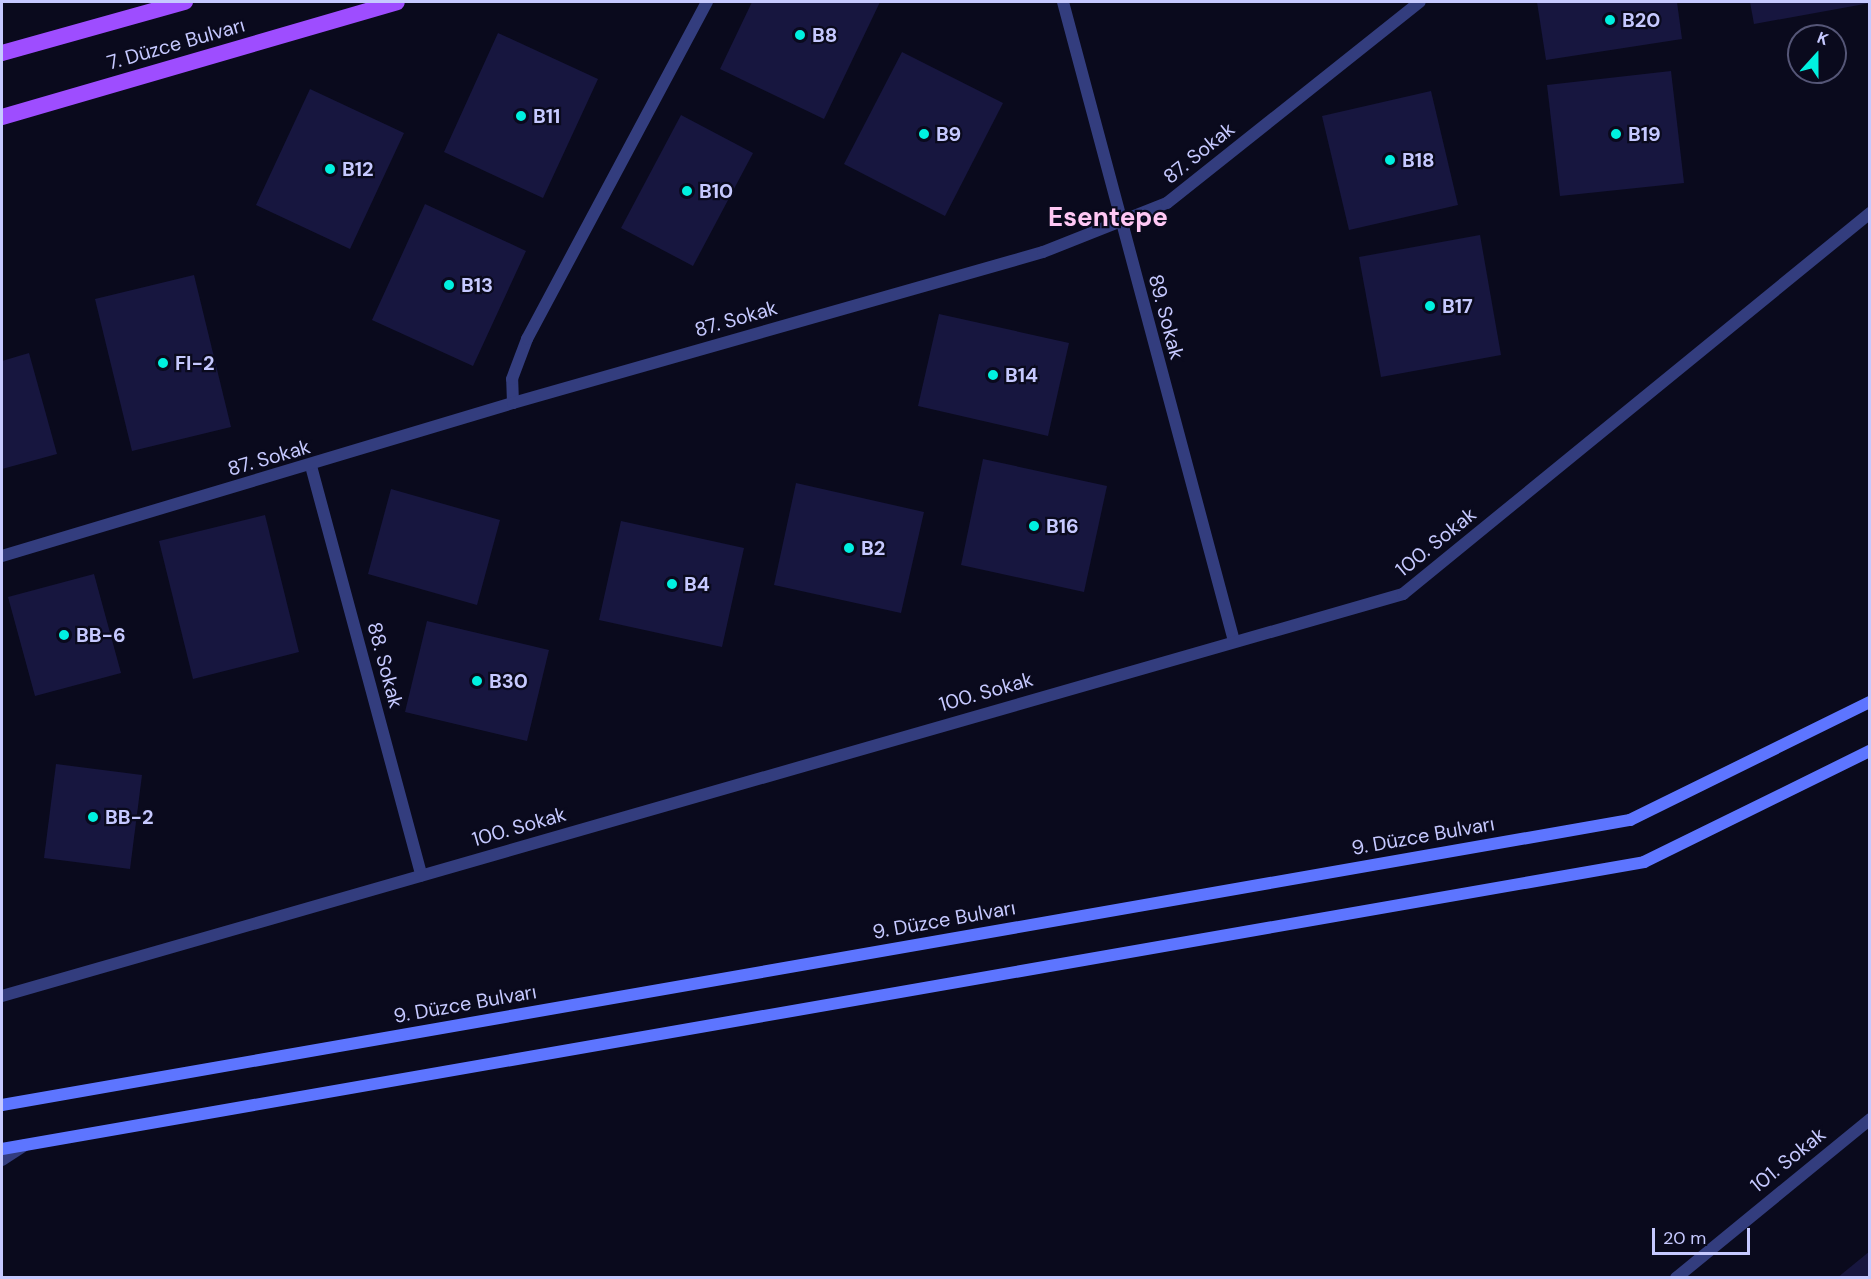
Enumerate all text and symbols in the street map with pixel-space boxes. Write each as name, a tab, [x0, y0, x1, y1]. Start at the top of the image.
place label: B20	[1622, 8, 1660, 32]
street label: 7. Düzce Bulvarı	[104, 13, 248, 75]
marker: B20	[1603, 13, 1617, 27]
place label: B8	[812, 23, 837, 47]
north arrow	[1787, 24, 1847, 84]
text: K	[1814, 27, 1832, 50]
marker: B8	[793, 28, 807, 42]
place label: B11	[533, 104, 560, 128]
marker: B11	[514, 109, 528, 123]
street label: 87. Sokak	[1158, 117, 1240, 189]
place label: B9	[936, 122, 961, 146]
place label: B19	[1628, 122, 1661, 146]
marker: B9	[917, 127, 931, 141]
marker: B19	[1609, 127, 1623, 141]
place label: B18	[1402, 148, 1435, 172]
marker: B18	[1383, 153, 1397, 167]
place label: B12	[342, 157, 374, 181]
marker: B12	[323, 162, 337, 176]
place label: B10	[699, 179, 733, 203]
marker: B10	[680, 184, 694, 198]
district label: Esentepe	[1048, 202, 1168, 234]
street label: 89. Sokak	[1143, 272, 1189, 362]
place label: B13	[461, 273, 493, 297]
marker: B13	[442, 278, 456, 292]
place label: B17	[1442, 294, 1473, 318]
street label: 87. Sokak	[692, 296, 780, 342]
marker: B17	[1423, 299, 1437, 313]
place label: FI-2	[175, 351, 215, 375]
marker: FI-2	[156, 356, 170, 370]
place label: B14	[1005, 363, 1038, 387]
marker: B14	[986, 368, 1000, 382]
street label: 87. Sokak	[225, 435, 313, 481]
street label: 100. Sokak	[1391, 502, 1481, 582]
place label: B16	[1046, 514, 1079, 538]
marker: B16	[1027, 519, 1041, 533]
place label: B2	[861, 536, 885, 560]
marker: B2	[842, 541, 856, 555]
place label: B4	[684, 572, 710, 596]
marker: B4	[665, 577, 679, 591]
street label: 88. Sokak	[362, 619, 408, 711]
place label: BB-6	[76, 623, 126, 647]
marker: BB-6	[57, 628, 71, 642]
street label: 100. Sokak	[936, 667, 1036, 717]
place label: B30	[489, 669, 528, 693]
marker: B30	[470, 674, 484, 688]
street label: 100. Sokak	[469, 802, 569, 852]
place label: BB-2	[105, 805, 154, 829]
marker: BB-2	[86, 810, 100, 824]
street label: 9. Düzce Bulvarı	[1350, 812, 1496, 860]
street label: 9. Düzce Bulvarı	[871, 896, 1017, 944]
street label: 9. Düzce Bulvarı	[392, 980, 538, 1028]
street label: 101. Sokak	[1746, 1122, 1830, 1198]
scale bar	[1655, 1216, 1752, 1254]
text: 20 m	[1663, 1226, 1706, 1250]

